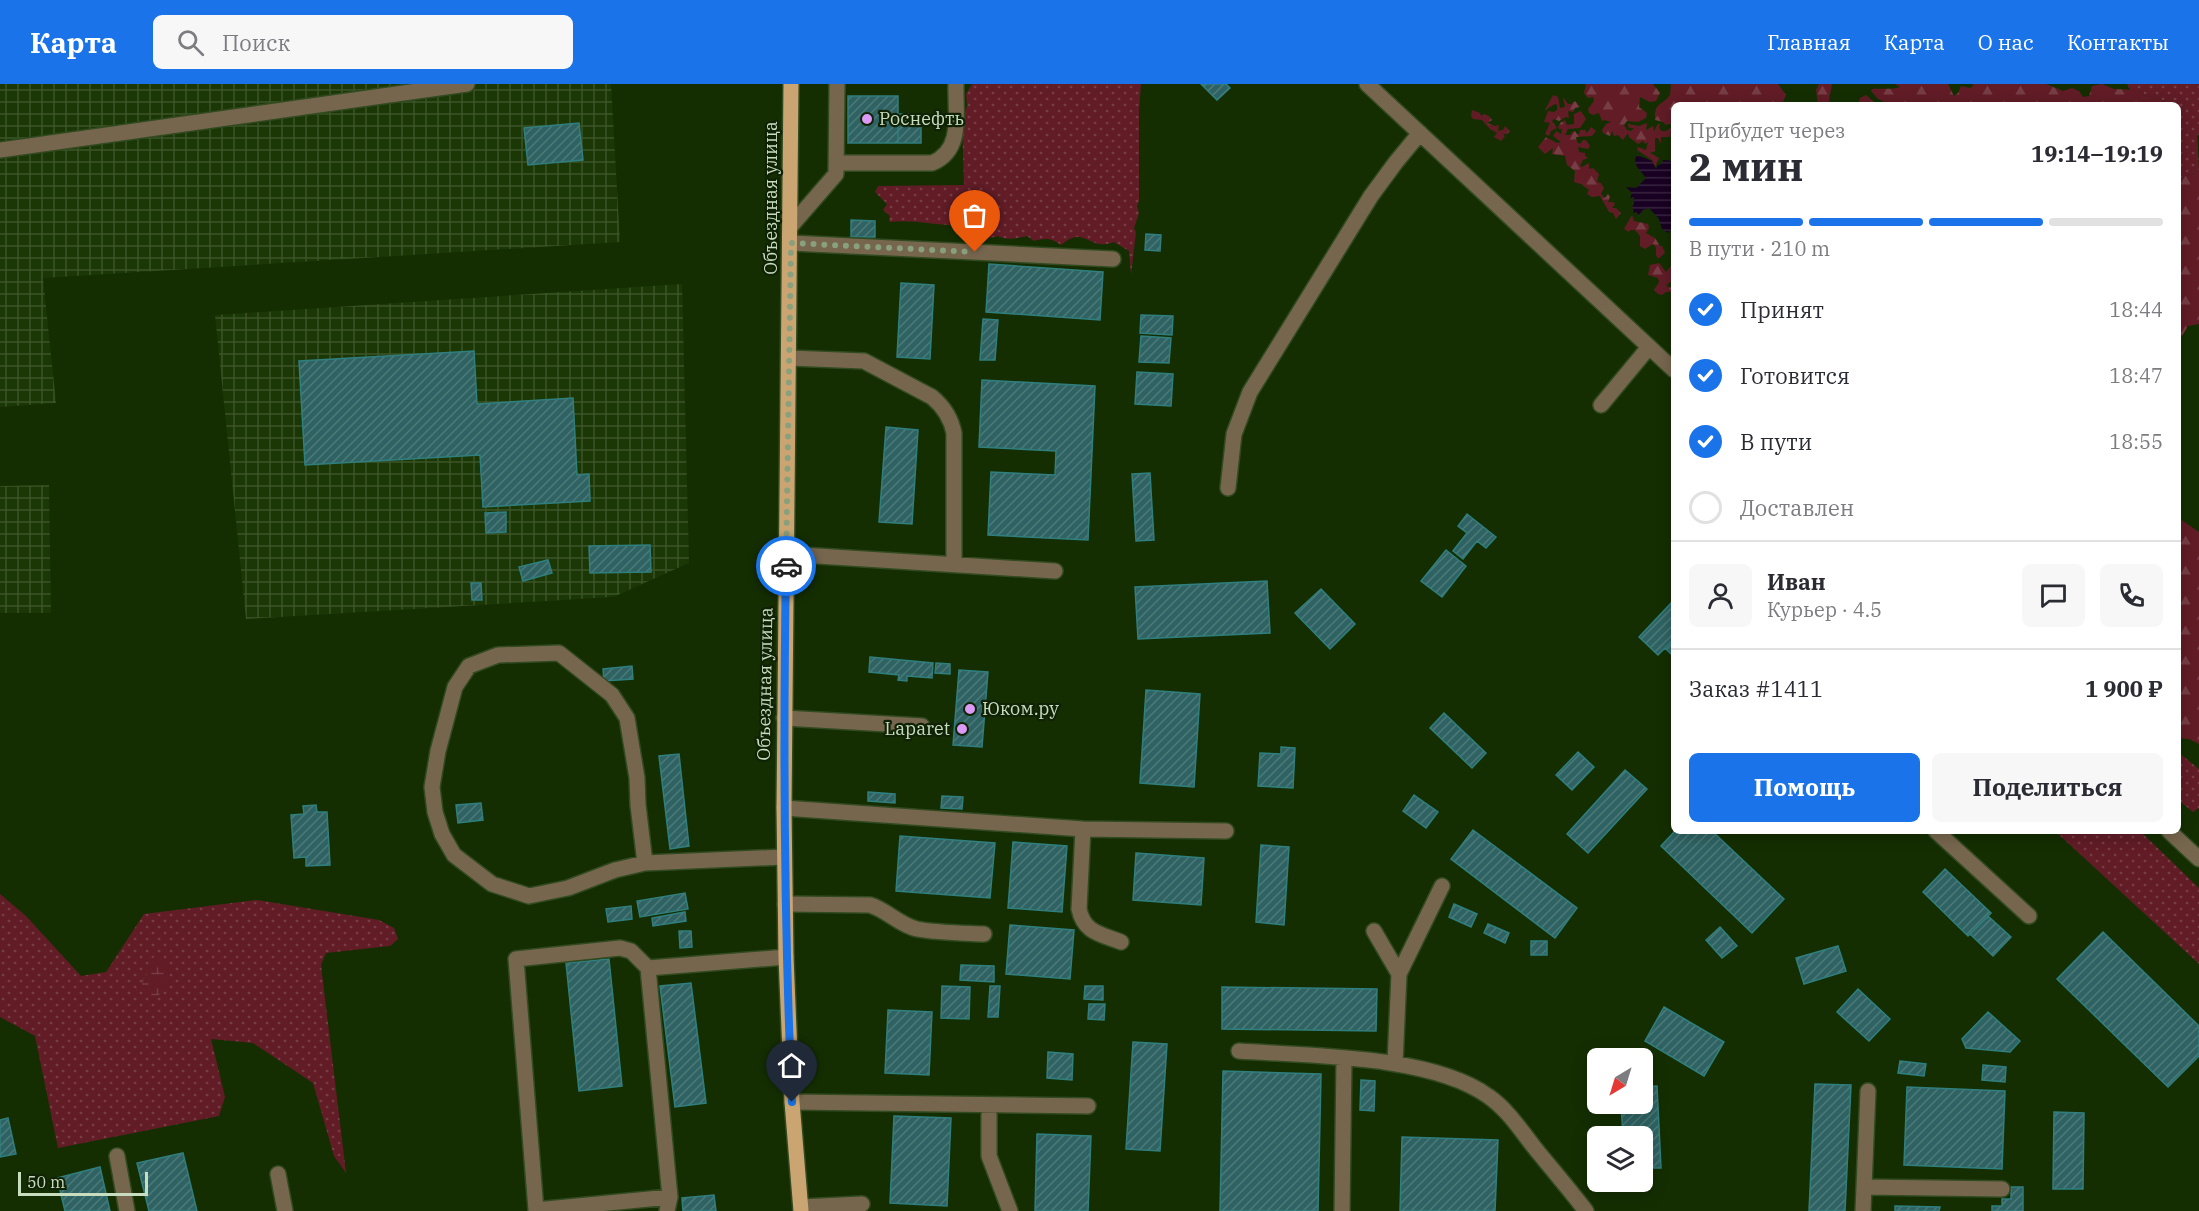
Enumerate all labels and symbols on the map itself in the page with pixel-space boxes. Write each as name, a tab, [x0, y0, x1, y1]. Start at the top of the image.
place label: Роснефть	[879, 107, 964, 130]
marker: Роснефть	[860, 112, 874, 126]
street label: Объездная улица	[759, 121, 782, 275]
pin	[949, 190, 1000, 252]
courier	[756, 536, 816, 596]
street label: Объездная улица	[752, 607, 777, 761]
place label: Юком.ру	[982, 697, 1059, 720]
marker: Юком.ру	[963, 702, 977, 716]
place label: Laparet	[884, 717, 950, 740]
marker: Laparet	[955, 722, 969, 736]
pin	[766, 1040, 817, 1102]
north arrow	[1587, 1048, 1653, 1114]
scale bar	[18, 1169, 148, 1196]

